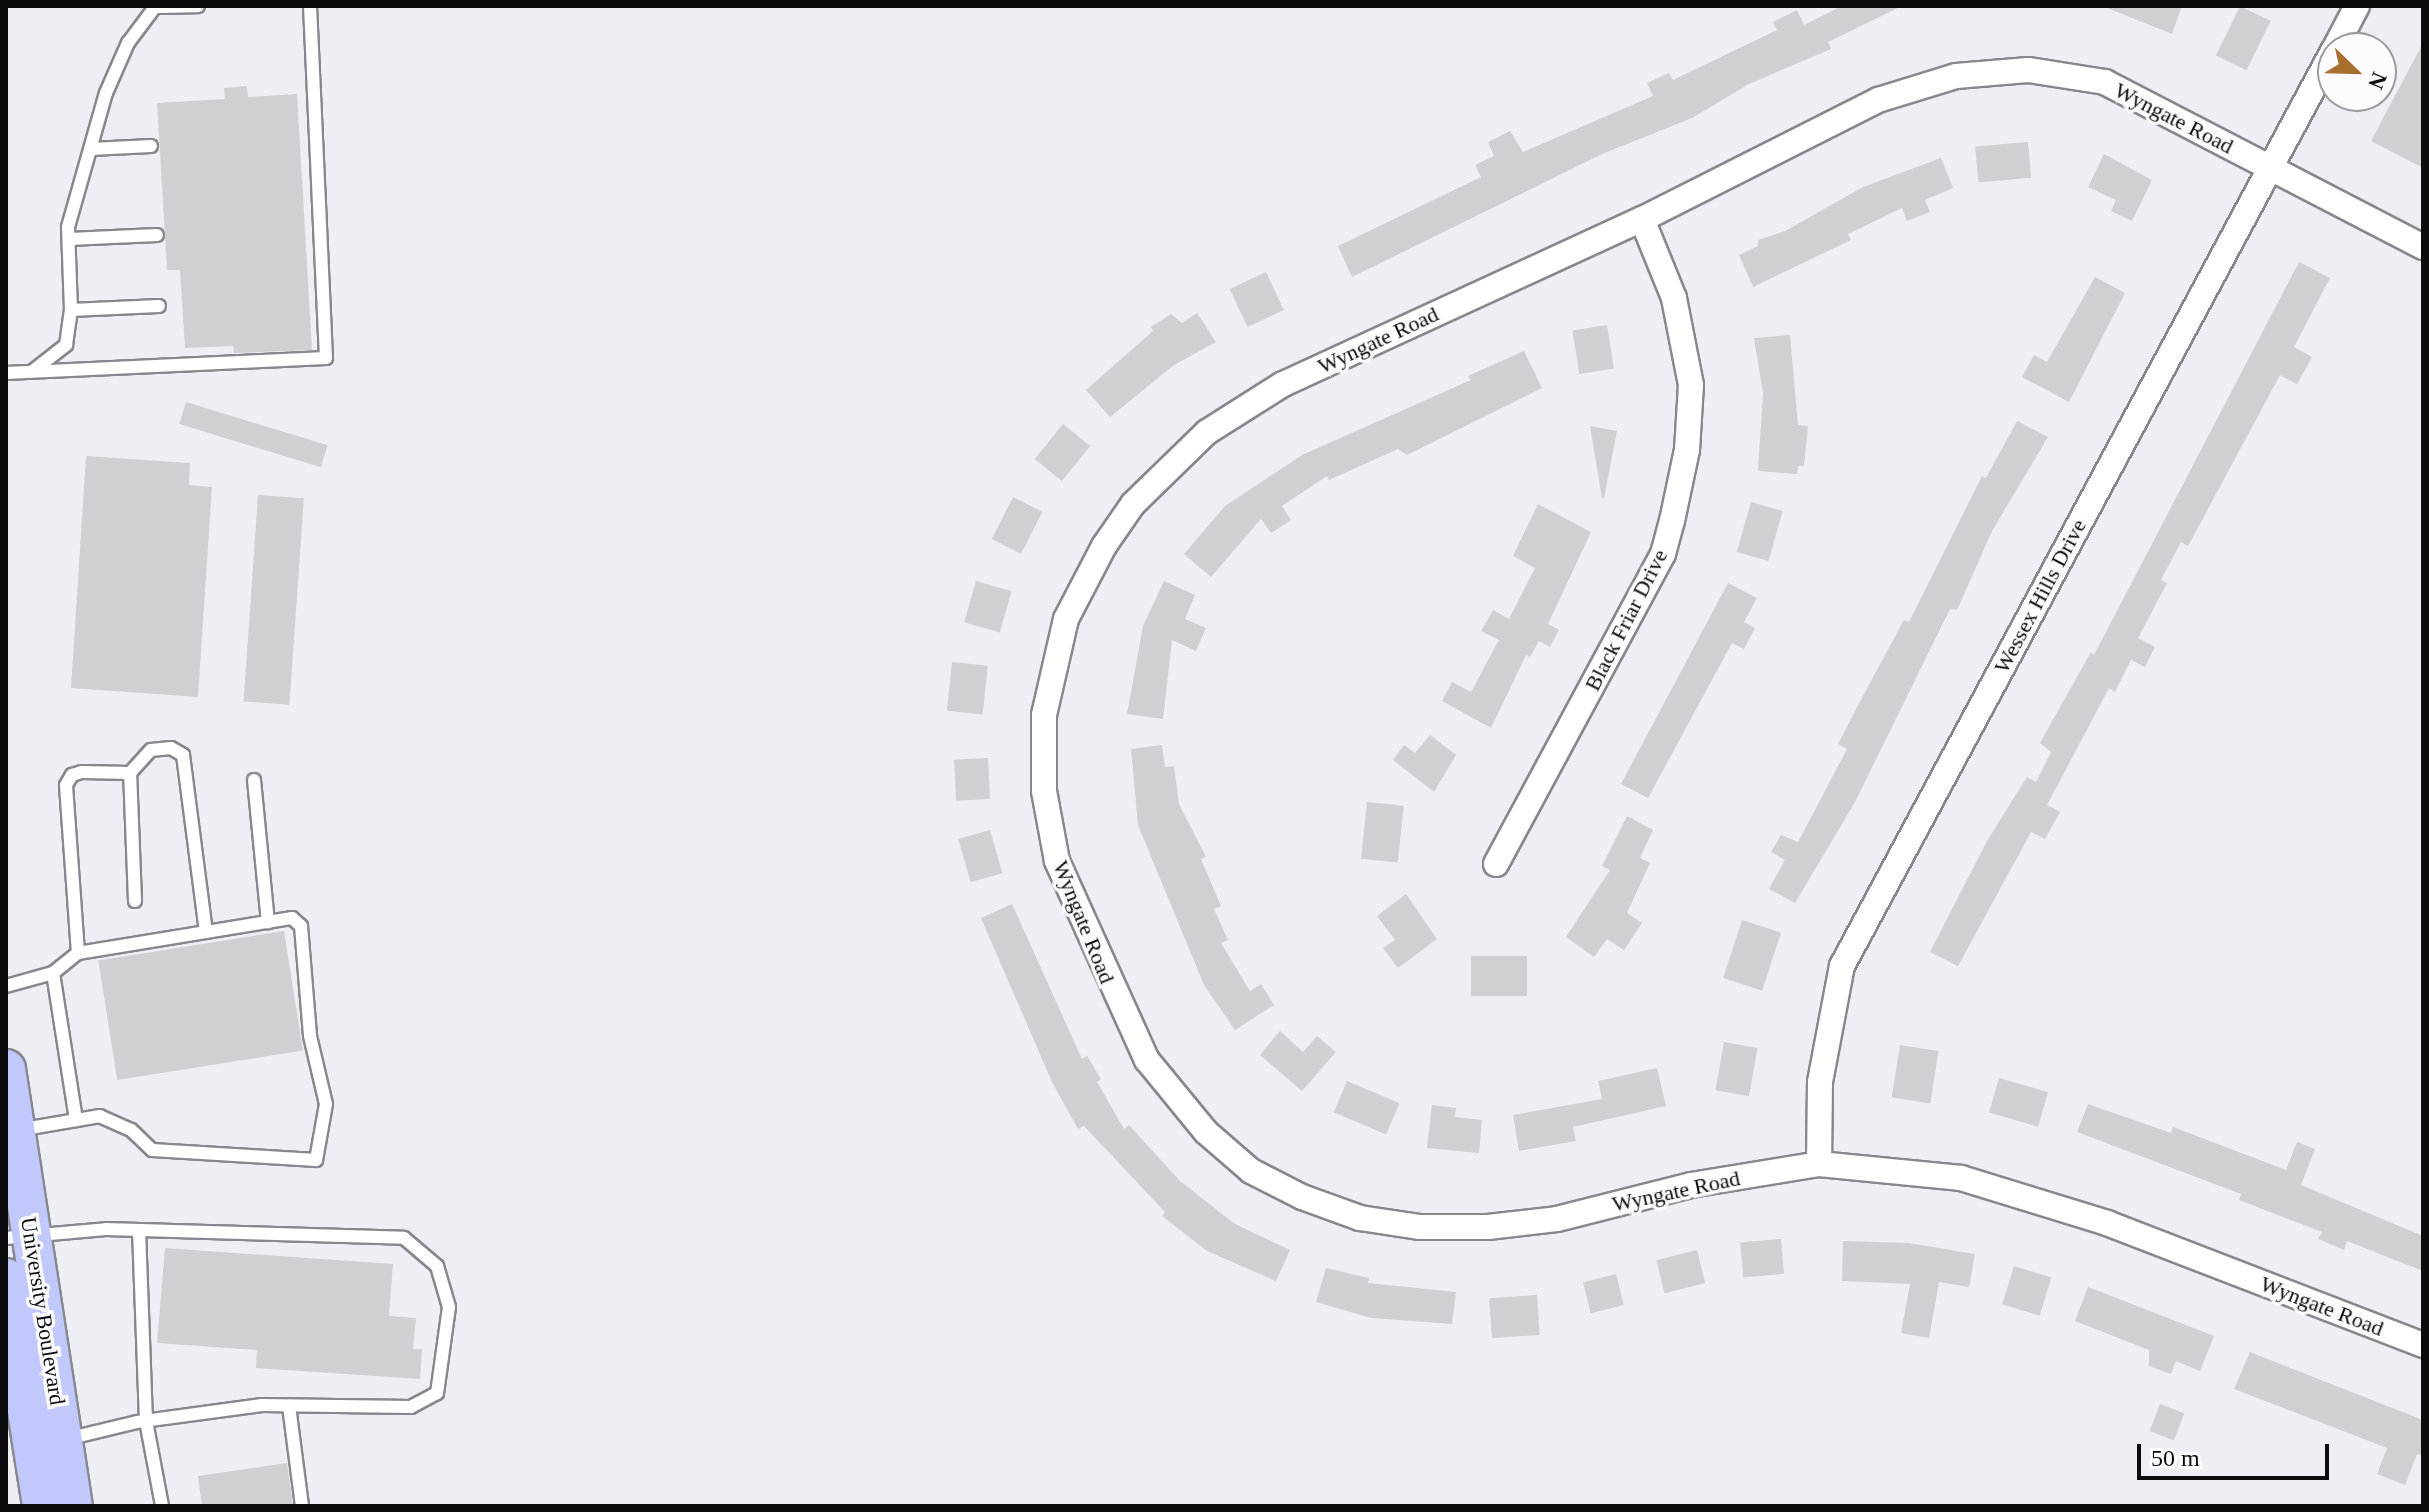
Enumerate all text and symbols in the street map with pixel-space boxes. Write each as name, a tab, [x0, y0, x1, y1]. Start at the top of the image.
north arrow	[2317, 32, 2397, 112]
text: N	[2363, 69, 2392, 93]
street label: Wyngate Road	[2110, 77, 2238, 159]
street label: Wyngate Road	[1314, 301, 1442, 379]
street label: Wessex Hills Drive	[1988, 515, 2092, 677]
street label: Black Friar Drive	[1579, 545, 1673, 695]
street label: Wyngate Road	[1047, 857, 1121, 987]
street label: Wyngate Road	[1610, 1165, 1742, 1217]
street label: University Boulevard	[15, 1215, 71, 1407]
street label: Wyngate Road	[2257, 1270, 2387, 1342]
scale bar	[2141, 1428, 2333, 1478]
text: 50 m	[2151, 1445, 2200, 1471]

